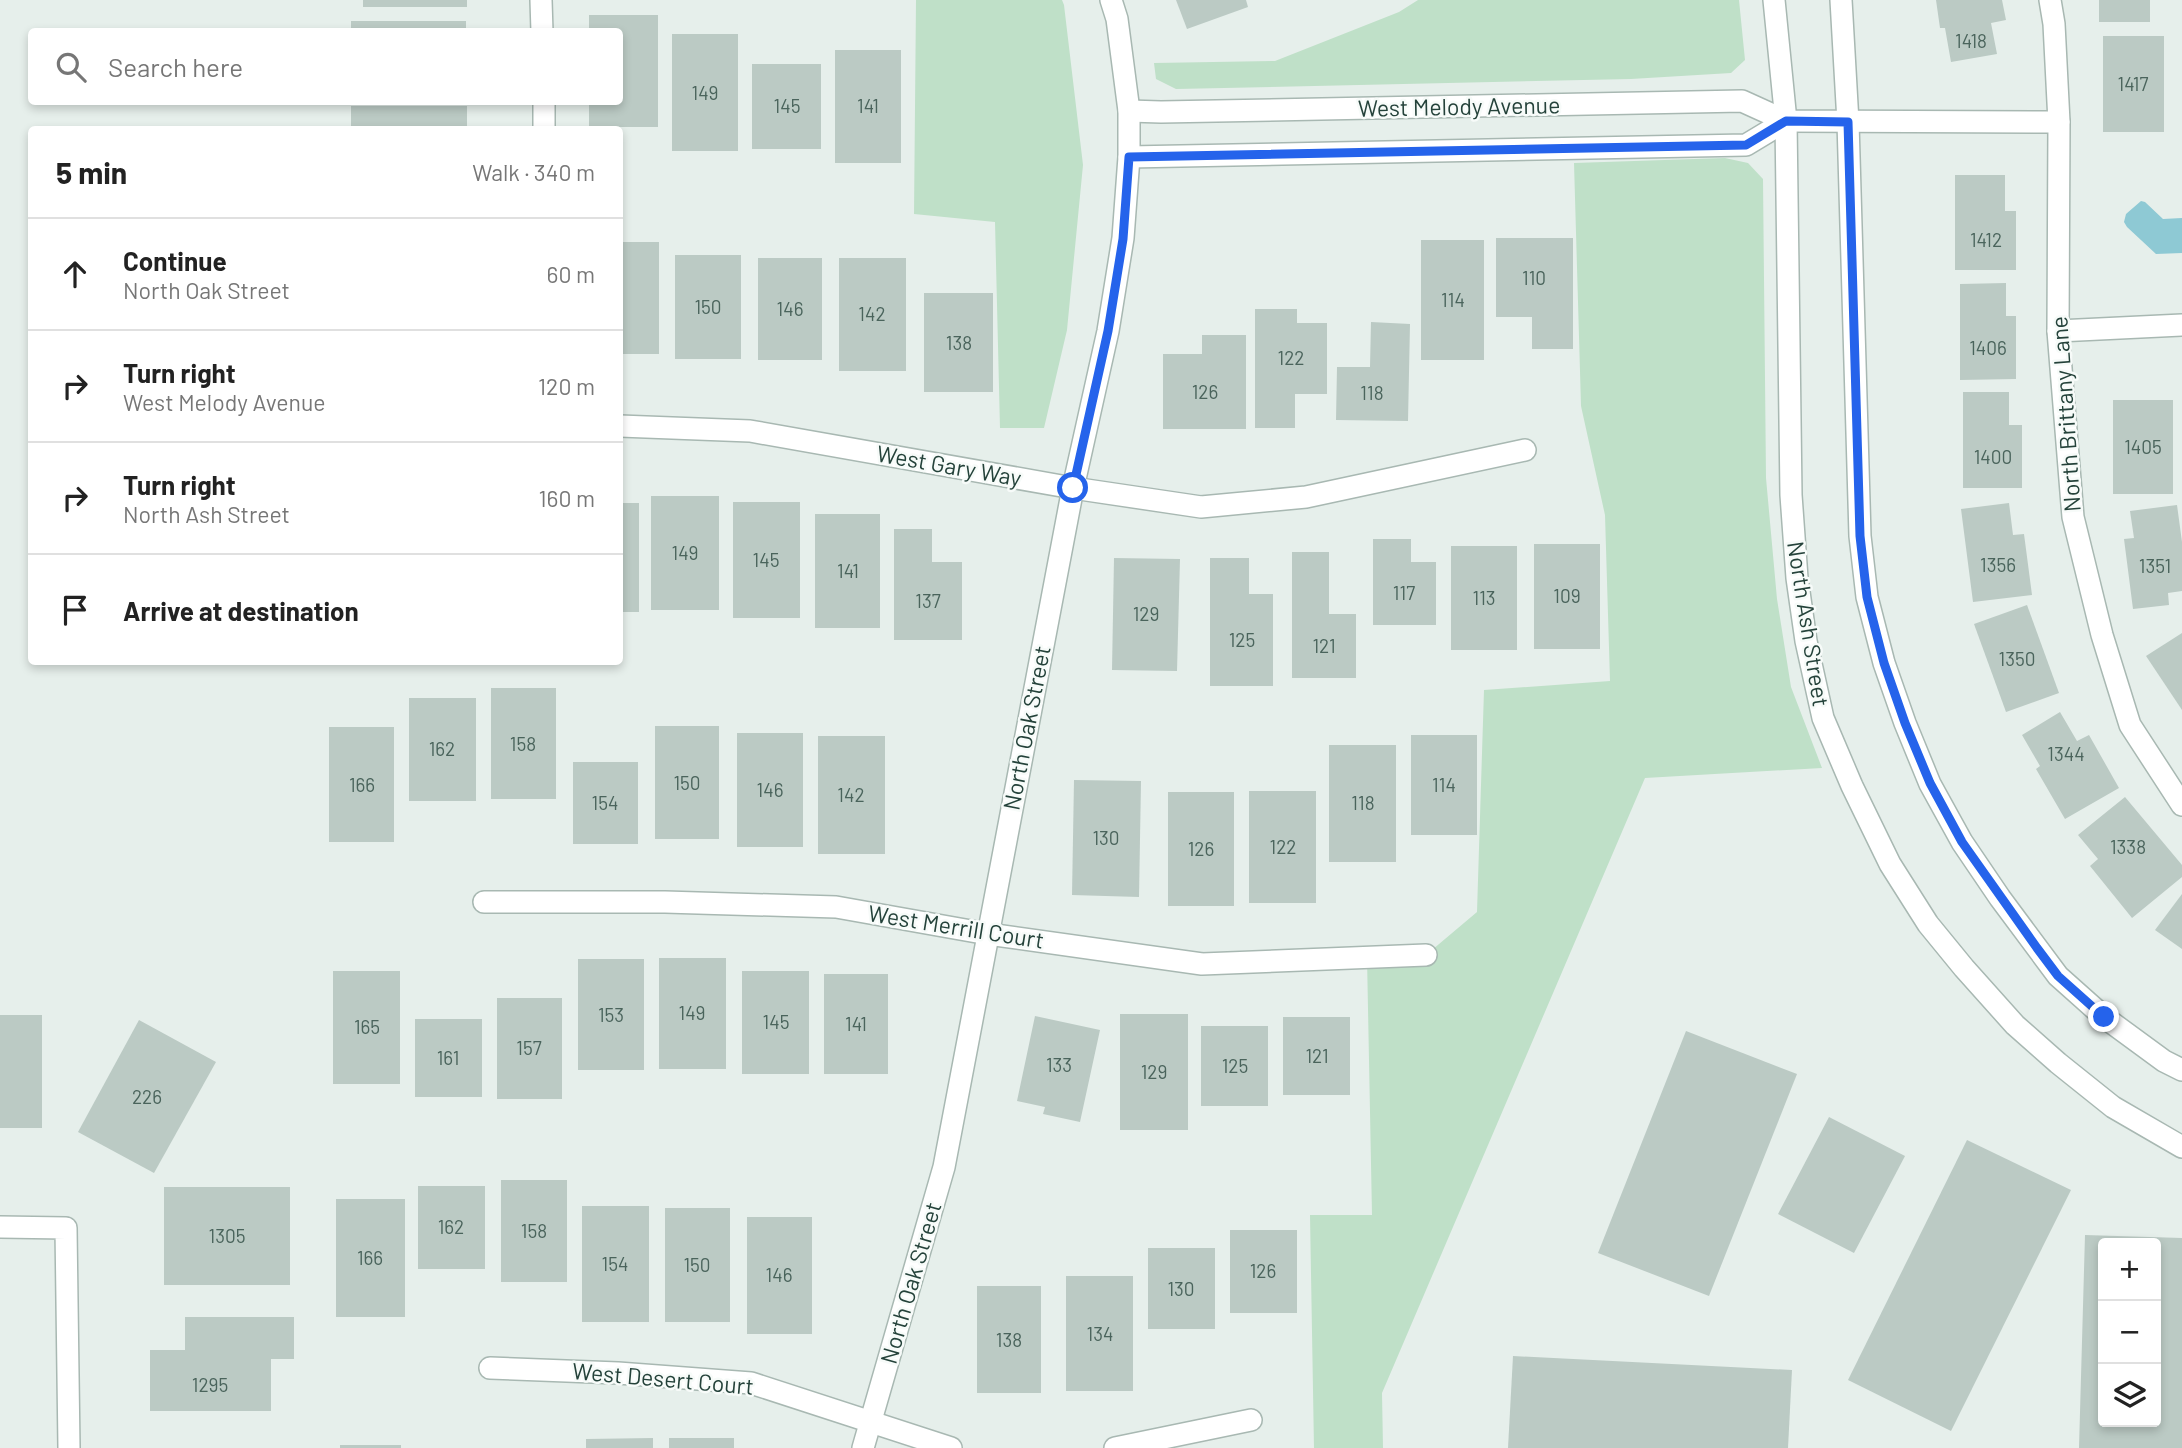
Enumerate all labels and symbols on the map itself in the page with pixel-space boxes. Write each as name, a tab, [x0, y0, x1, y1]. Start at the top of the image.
house number: 1418	[1955, 29, 1987, 52]
house number: 1417	[2117, 72, 2149, 95]
house number: 149	[691, 81, 719, 104]
street label: West Melody Avenue	[1357, 90, 1560, 122]
house number: 145	[774, 94, 800, 117]
house number: 141	[857, 94, 879, 117]
house number: 1412	[1970, 228, 2002, 251]
house number: 110	[1522, 266, 1546, 289]
house number: 114	[1441, 288, 1465, 311]
house number: 150	[694, 295, 722, 318]
house number: 146	[777, 297, 803, 320]
house number: 142	[858, 302, 886, 325]
street label: North Brittany Lane	[2044, 315, 2086, 513]
house number: 138	[946, 331, 972, 354]
house number: 1406	[1969, 336, 2007, 359]
house number: 122	[1277, 346, 1305, 369]
house number: 126	[1192, 380, 1218, 403]
house number: 118	[1360, 381, 1384, 404]
house number: 1405	[2124, 435, 2162, 458]
street label: West Gary Way	[875, 439, 1024, 492]
house number: 1400	[1974, 445, 2012, 468]
route start	[1057, 472, 1088, 503]
street label: North Ash Street	[1782, 539, 1836, 708]
house number: 149	[671, 541, 699, 564]
house number: 145	[753, 548, 779, 571]
house number: 1356	[1980, 553, 2016, 576]
house number: 1351	[2139, 554, 2171, 577]
house number: 141	[837, 559, 859, 582]
house number: 117	[1393, 581, 1415, 604]
house number: 109	[1553, 584, 1581, 607]
house number: 113	[1472, 586, 1496, 609]
house number: 137	[915, 589, 941, 612]
house number: 129	[1133, 602, 1159, 625]
house number: 125	[1229, 628, 1255, 651]
house number: 121	[1312, 634, 1336, 657]
street label: North Oak Street	[996, 643, 1056, 812]
house number: 1350	[1999, 647, 2035, 670]
house number: 158	[510, 732, 536, 755]
house number: 162	[429, 737, 455, 760]
house number: 1344	[2047, 742, 2085, 765]
house number: 150	[673, 771, 701, 794]
house number: 166	[349, 773, 375, 796]
house number: 114	[1432, 773, 1456, 796]
house number: 146	[757, 778, 783, 801]
house number: 142	[837, 783, 865, 806]
house number: 154	[592, 791, 618, 814]
house number: 118	[1351, 791, 1375, 814]
house number: 130	[1092, 826, 1120, 849]
house number: 122	[1269, 835, 1297, 858]
house number: 1338	[2110, 835, 2146, 858]
house number: 126	[1188, 837, 1214, 860]
street label: West Merrill Court	[866, 898, 1046, 954]
house number: 149	[678, 1001, 706, 1024]
route end	[2088, 1001, 2119, 1032]
house number: 153	[598, 1003, 624, 1026]
house number: 145	[763, 1010, 789, 1033]
house number: 141	[845, 1012, 867, 1035]
house number: 165	[354, 1015, 380, 1038]
house number: 157	[516, 1036, 542, 1059]
house number: 121	[1305, 1044, 1329, 1067]
house number: 161	[437, 1046, 459, 1069]
house number: 133	[1046, 1053, 1072, 1076]
house number: 125	[1222, 1054, 1248, 1077]
house number: 129	[1141, 1060, 1167, 1083]
house number: 226	[132, 1085, 162, 1108]
street label: North Oak Street	[874, 1199, 947, 1367]
house number: 162	[438, 1215, 464, 1238]
house number: 158	[521, 1219, 547, 1242]
house number: 1305	[209, 1224, 245, 1247]
house number: 166	[357, 1246, 383, 1269]
house number: 154	[602, 1252, 628, 1275]
house number: 150	[683, 1253, 711, 1276]
house number: 126	[1250, 1259, 1276, 1282]
house number: 146	[766, 1263, 792, 1286]
house number: 130	[1167, 1277, 1195, 1300]
house number: 134	[1087, 1322, 1113, 1345]
house number: 138	[996, 1328, 1022, 1351]
street label: West Desert Court	[571, 1356, 755, 1400]
house number: 1295	[192, 1373, 228, 1396]

